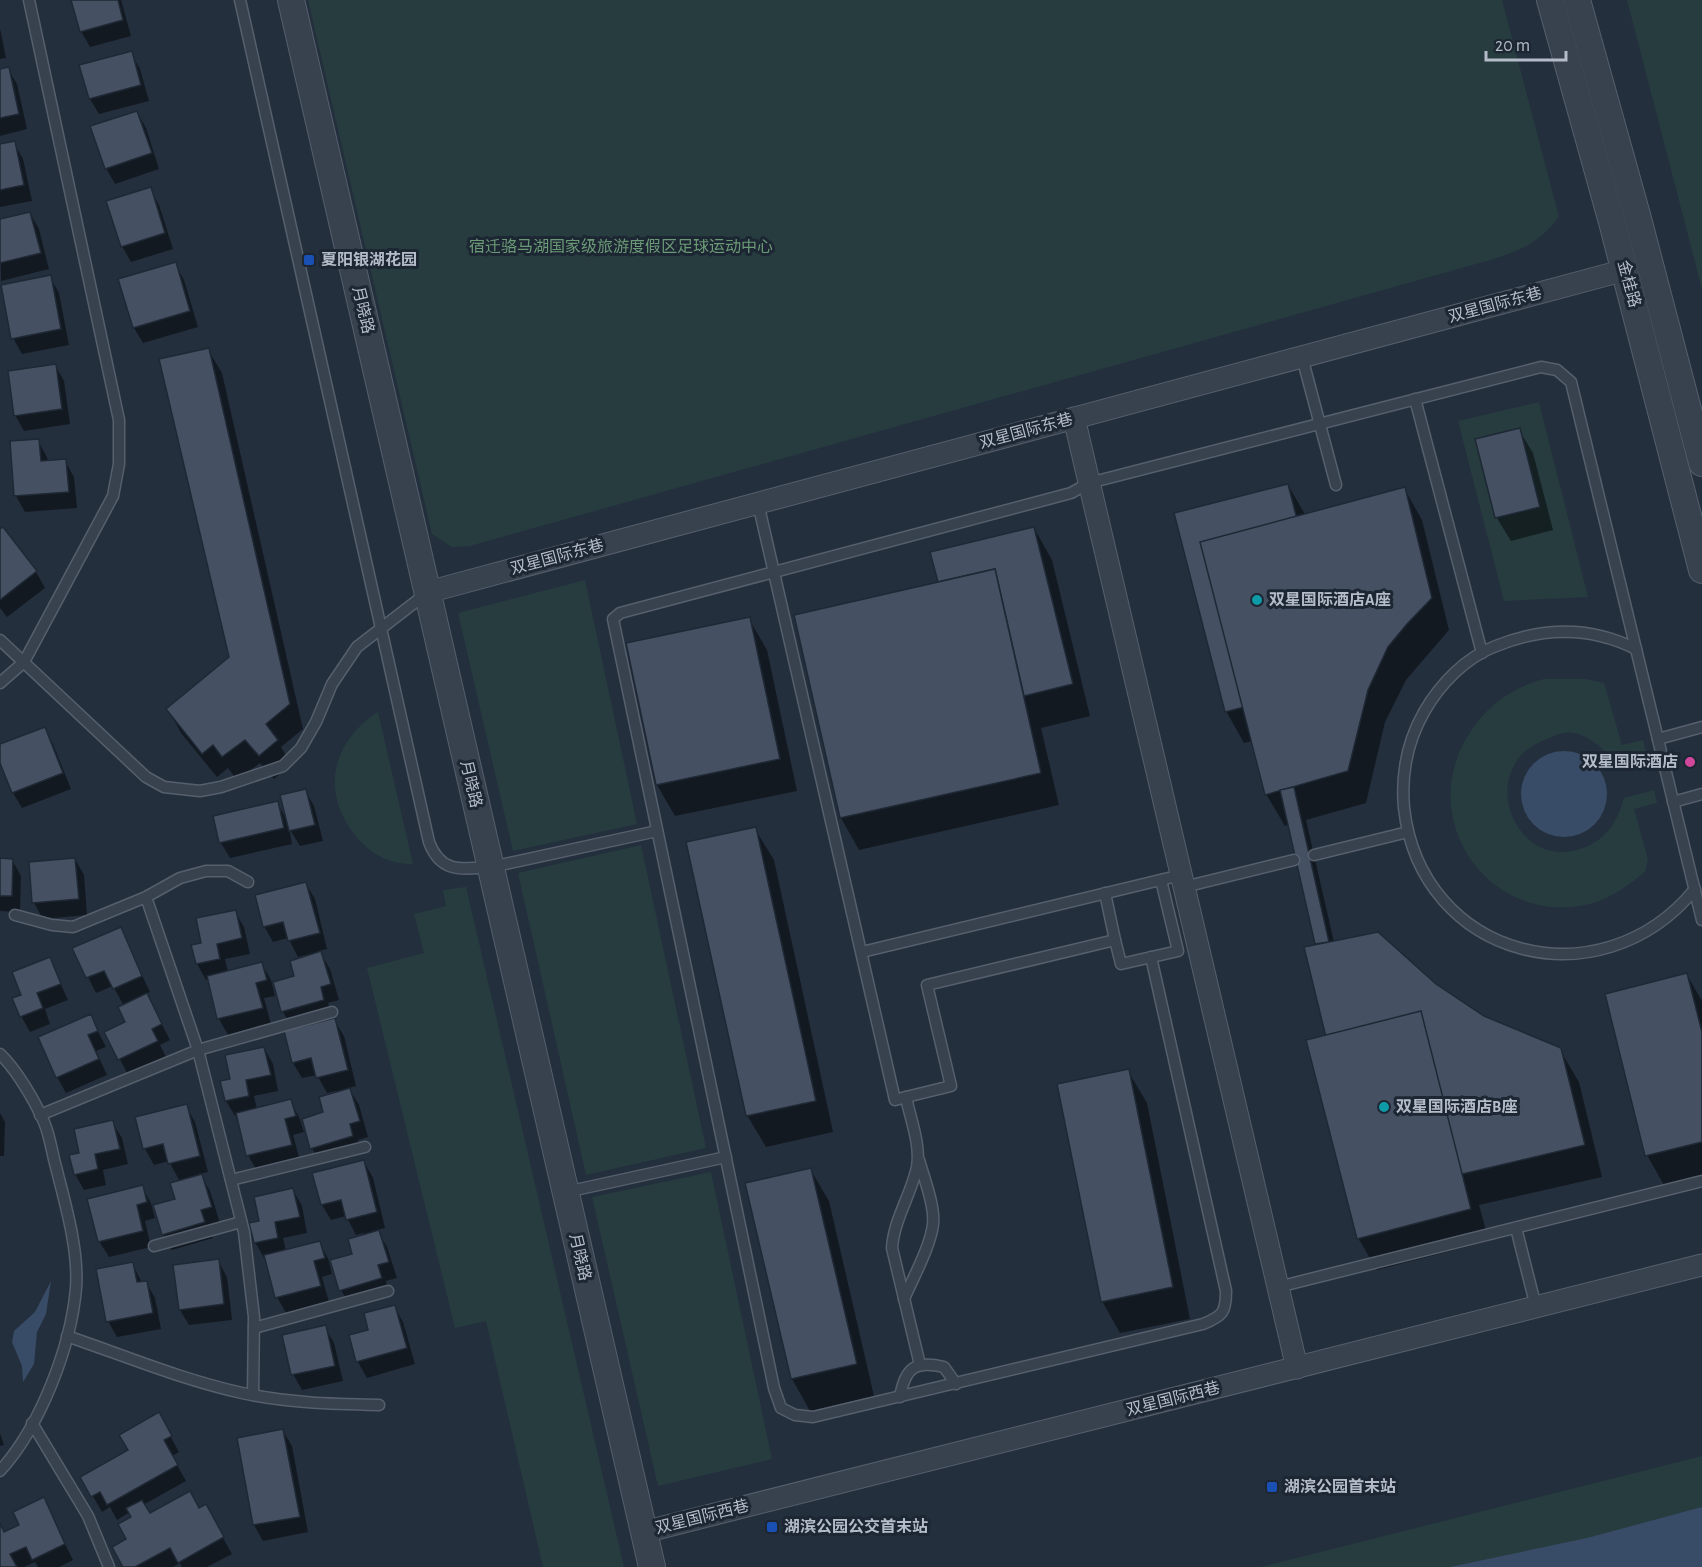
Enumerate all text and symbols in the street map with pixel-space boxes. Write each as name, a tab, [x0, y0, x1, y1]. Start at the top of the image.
scale bar	[1486, 24, 1566, 62]
text: 20 m	[1495, 37, 1530, 55]
park label: 宿迁骆马湖国家级旅游度假区足球运动中心	[469, 237, 773, 255]
place label: 夏阳银湖花园	[321, 251, 417, 268]
marker: 夏阳银湖花园	[302, 253, 316, 267]
street label: 金桂路	[1615, 258, 1644, 309]
street label: 双星国际东巷	[1446, 284, 1543, 325]
street label: 月晓路	[350, 285, 377, 335]
street label: 双星国际东巷	[977, 410, 1074, 451]
street label: 双星国际东巷	[508, 536, 605, 577]
place label: 双星国际酒店A座	[1269, 591, 1391, 608]
marker: 双星国际酒店A座	[1250, 593, 1264, 607]
place label: 双星国际酒店	[1582, 753, 1678, 770]
marker: 双星国际酒店	[1683, 755, 1697, 769]
street label: 月晓路	[458, 759, 485, 809]
place label: 双星国际酒店B座	[1396, 1098, 1517, 1115]
marker: 双星国际酒店B座	[1377, 1100, 1391, 1114]
street label: 月晓路	[567, 1232, 594, 1282]
street label: 双星国际西巷	[1124, 1379, 1222, 1418]
place label: 湖滨公园首末站	[1284, 1478, 1396, 1495]
marker: 湖滨公园首末站	[1265, 1480, 1279, 1494]
street label: 双星国际西巷	[653, 1497, 751, 1536]
place label: 湖滨公园公交首末站	[784, 1517, 928, 1535]
marker: 湖滨公园公交首末站	[765, 1520, 779, 1534]

